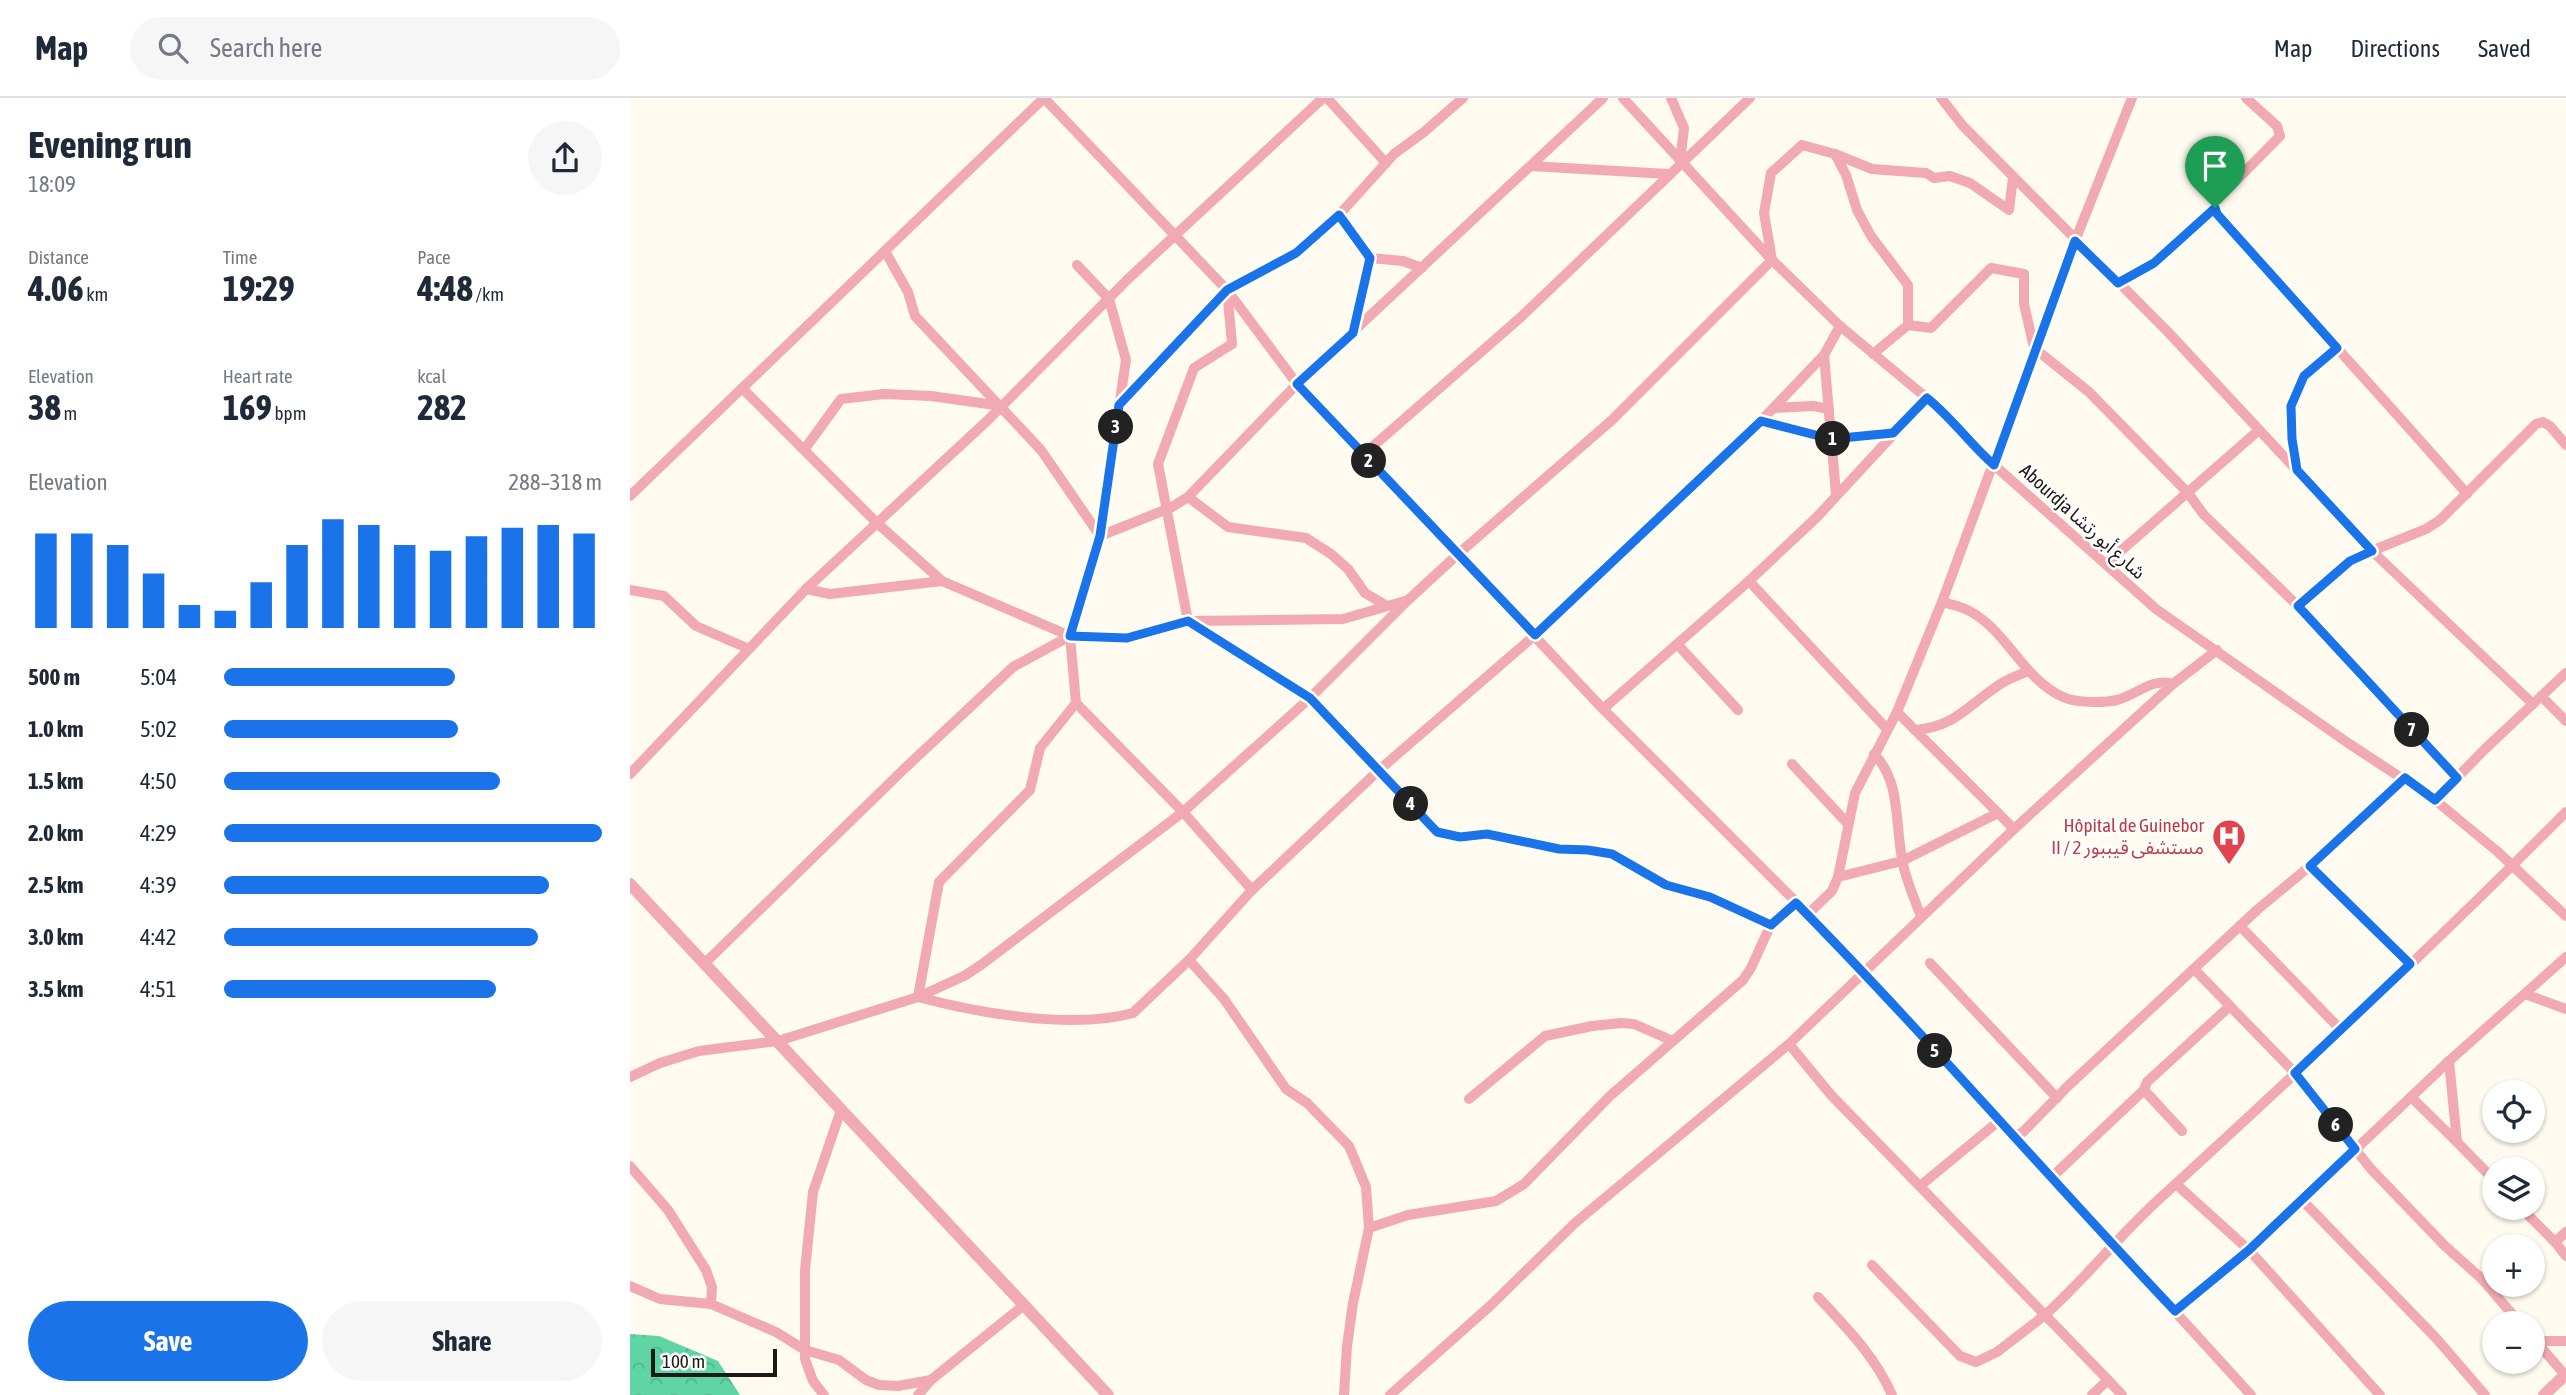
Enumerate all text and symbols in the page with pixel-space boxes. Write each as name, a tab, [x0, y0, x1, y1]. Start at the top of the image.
search box	[130, 17, 620, 80]
text: Map	[35, 29, 88, 67]
icon: search	[154, 29, 192, 67]
text: Search here	[210, 33, 322, 63]
text: Map	[2274, 35, 2312, 62]
text: Directions	[2350, 35, 2440, 62]
text: Saved	[2478, 35, 2531, 62]
button: share	[528, 121, 602, 195]
text: Evening run	[28, 123, 192, 166]
pin	[2185, 136, 2245, 208]
icon: arrive	[2196, 147, 2234, 185]
text: 18:09	[28, 171, 76, 197]
text: Distance	[28, 246, 89, 268]
text: Time	[223, 246, 257, 268]
text: Pace	[417, 246, 451, 268]
text: 4.06	[28, 268, 84, 308]
text: 19:29	[223, 268, 295, 308]
text: 4:48	[417, 268, 473, 308]
text: km	[84, 283, 108, 305]
text: /km	[473, 283, 504, 305]
text: Elevation	[28, 365, 94, 387]
text: Heart rate	[223, 365, 293, 387]
text: kcal	[417, 365, 446, 387]
text: 38	[28, 387, 61, 427]
text: 169	[223, 387, 272, 427]
text: 282	[417, 387, 467, 427]
text: m	[61, 402, 77, 424]
text: bpm	[272, 402, 306, 424]
pin: 3	[1098, 410, 1134, 444]
text: 3	[1111, 415, 1120, 437]
pin: 1	[1816, 422, 1850, 456]
text: 1	[1828, 427, 1837, 449]
pin: 2	[1352, 444, 1386, 478]
text: 2	[1364, 449, 1373, 471]
street label: Abourdja شارع أبو رتشا	[2014, 459, 2150, 585]
text: Elevation	[28, 469, 108, 495]
text: 288–318 m	[508, 469, 602, 495]
text: 500 m	[28, 664, 80, 690]
text: 5:04	[140, 664, 177, 690]
pin: 7	[2394, 712, 2430, 748]
text: 1.0 km	[28, 716, 84, 742]
text: 5:02	[140, 716, 177, 742]
text: 7	[2407, 718, 2416, 740]
text: 1.5 km	[28, 768, 84, 794]
text: 4:50	[140, 768, 177, 794]
pin: 4	[1394, 786, 1428, 822]
text: 4	[1406, 792, 1415, 814]
place label: Hôpital de Guinebor II / مستشفى قيببور 2	[2051, 814, 2204, 859]
hospital icon: Hôpital de Guinebor II / مستشفى قيببور 2	[2210, 817, 2248, 866]
text: 2.0 km	[28, 820, 84, 846]
text: 4:29	[140, 820, 177, 846]
text: 2.5 km	[28, 872, 84, 898]
text: 4:39	[140, 872, 177, 898]
text: 3.0 km	[28, 924, 84, 950]
text: 4:42	[140, 924, 177, 950]
text: 3.5 km	[28, 976, 84, 1002]
text: 4:51	[140, 976, 177, 1002]
pin: 5	[1918, 1034, 1952, 1068]
text: 5	[1930, 1039, 1939, 1061]
map controls	[2482, 1080, 2545, 1374]
button: locate	[2482, 1080, 2545, 1143]
pin: 6	[2318, 1108, 2354, 1142]
text: 6	[2331, 1113, 2340, 1135]
button: layers	[2482, 1157, 2545, 1220]
button: +	[2482, 1234, 2545, 1297]
button: Save	[28, 1301, 308, 1381]
button: Share	[322, 1301, 602, 1381]
button: −	[2482, 1311, 2545, 1374]
scale bar	[651, 1346, 777, 1378]
text: 100 m	[662, 1350, 705, 1372]

